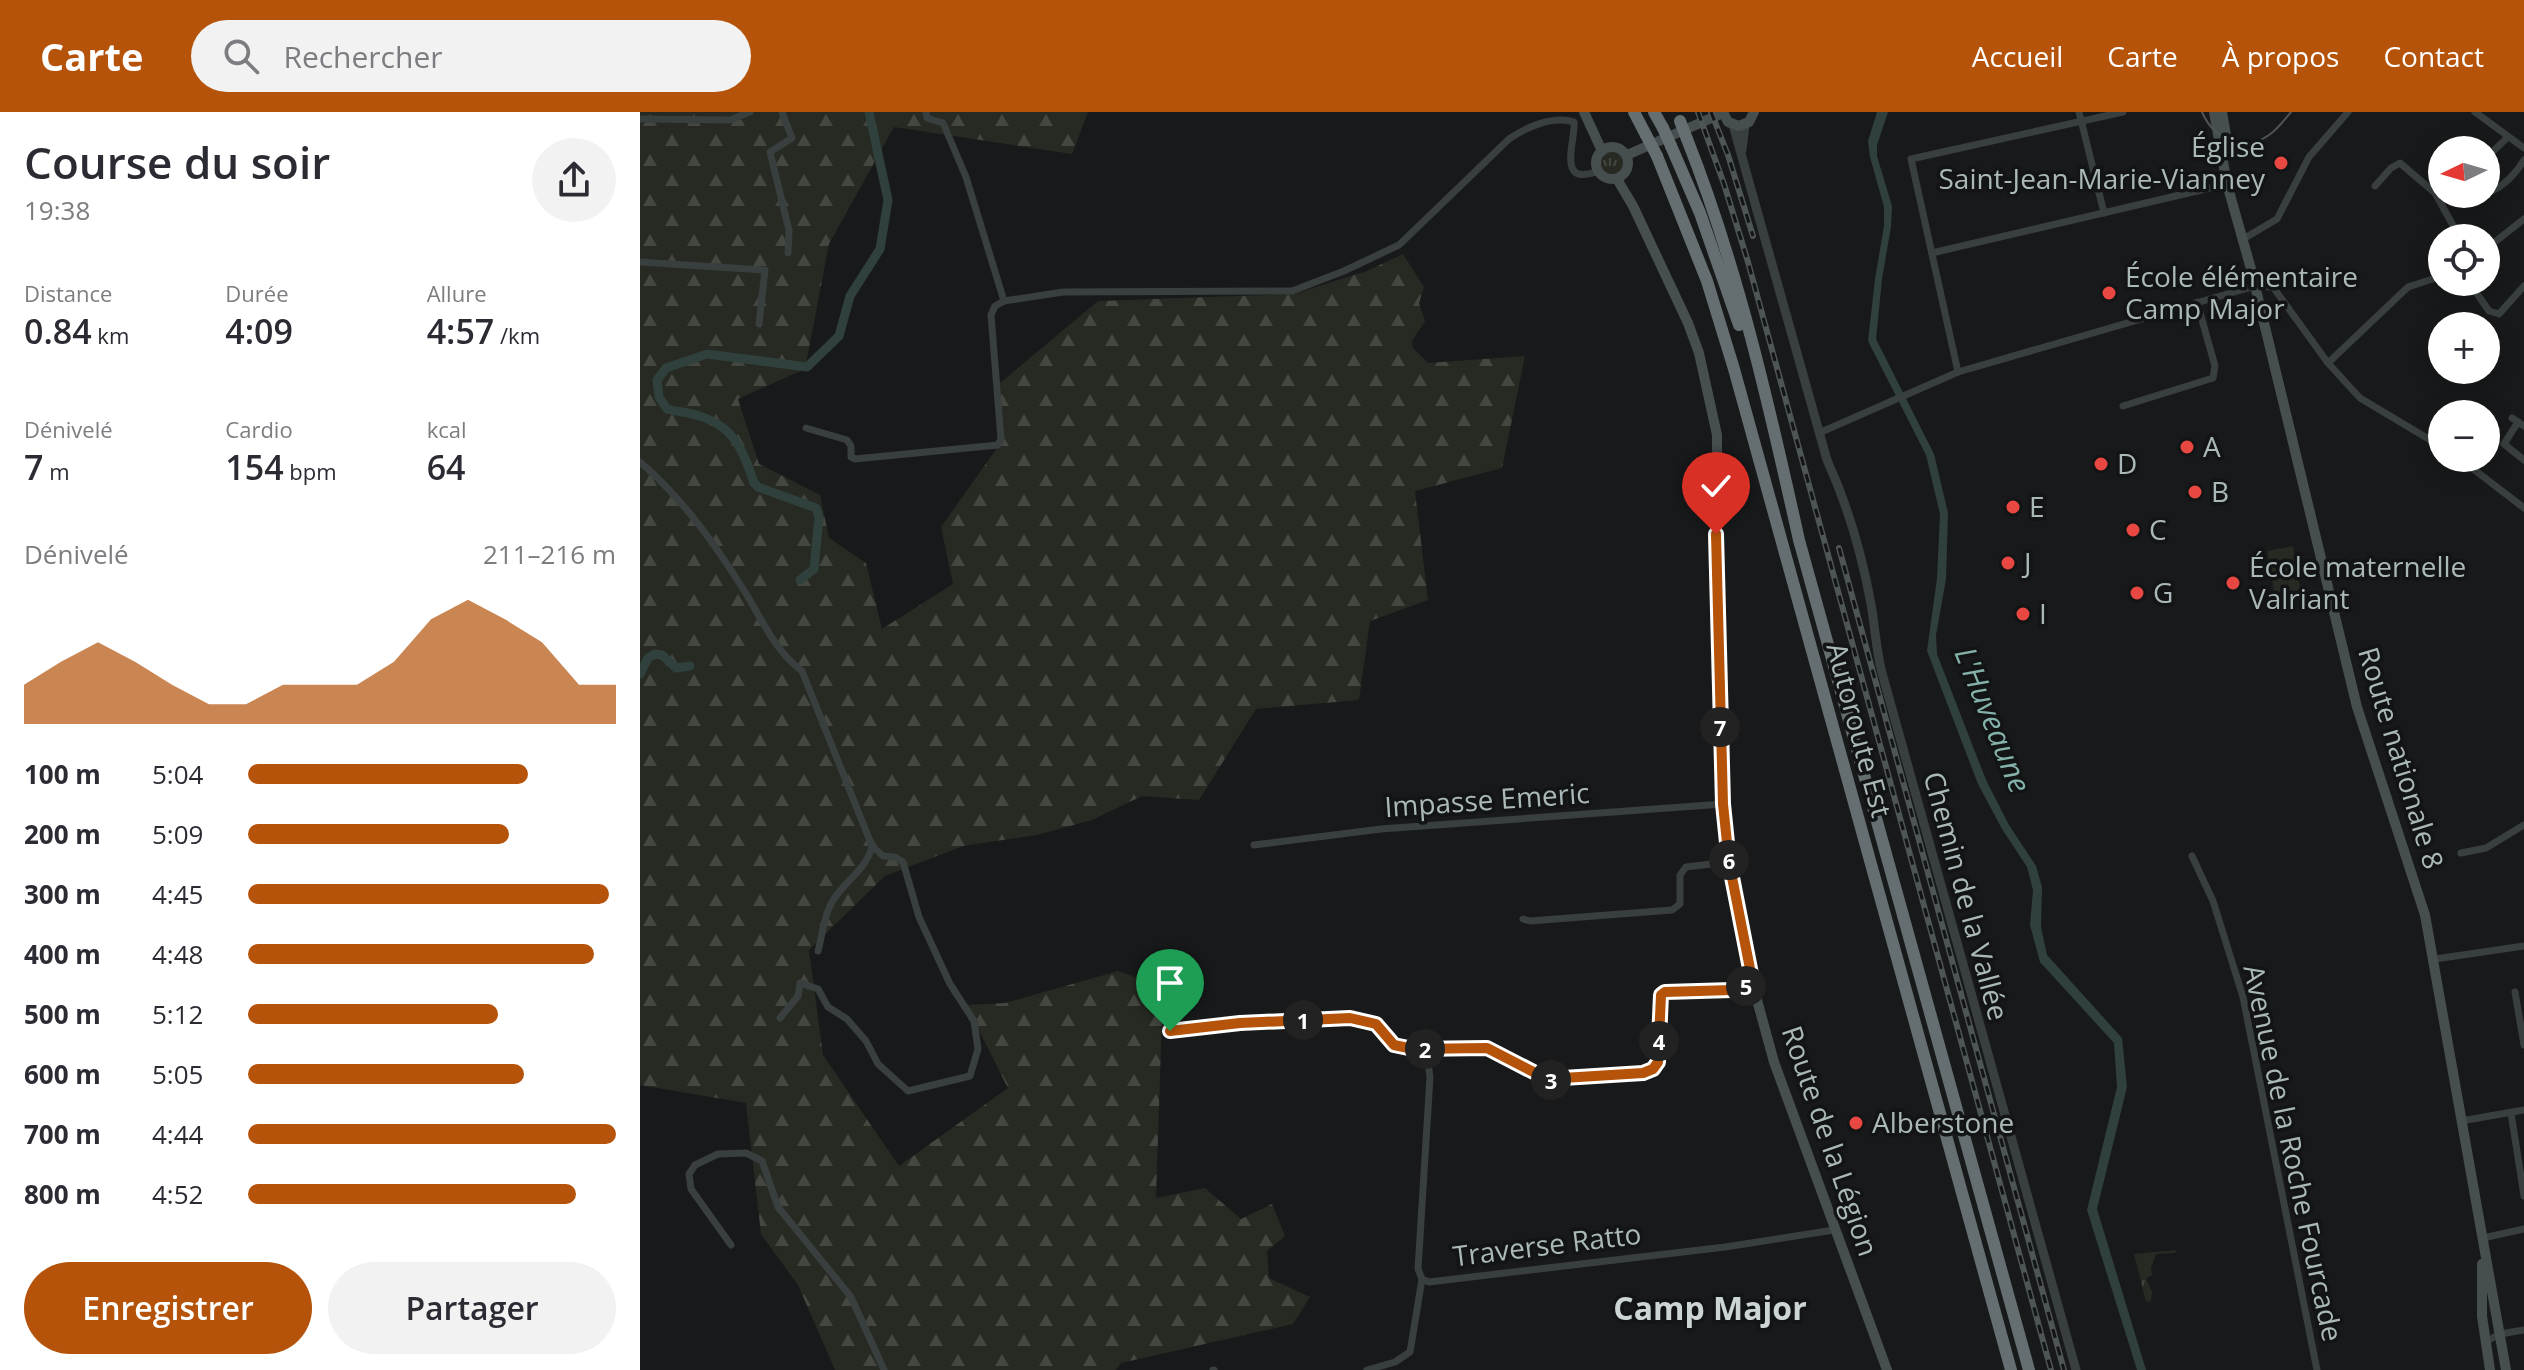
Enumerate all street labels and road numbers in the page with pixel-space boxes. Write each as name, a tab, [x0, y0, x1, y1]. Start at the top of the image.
street label: Autoroute Est	[1818, 638, 1901, 821]
street label: Route nationale 8	[2350, 642, 2454, 873]
street label: Chemin de la Vallée	[1916, 767, 2018, 1024]
street label: Impasse Emeric	[1383, 773, 1591, 825]
street label: Avenue de la Roche Fourcade	[2235, 961, 2353, 1345]
street label: Route de la Légion	[1774, 1021, 1888, 1261]
street label: Traverse Ratto	[1450, 1214, 1643, 1274]

